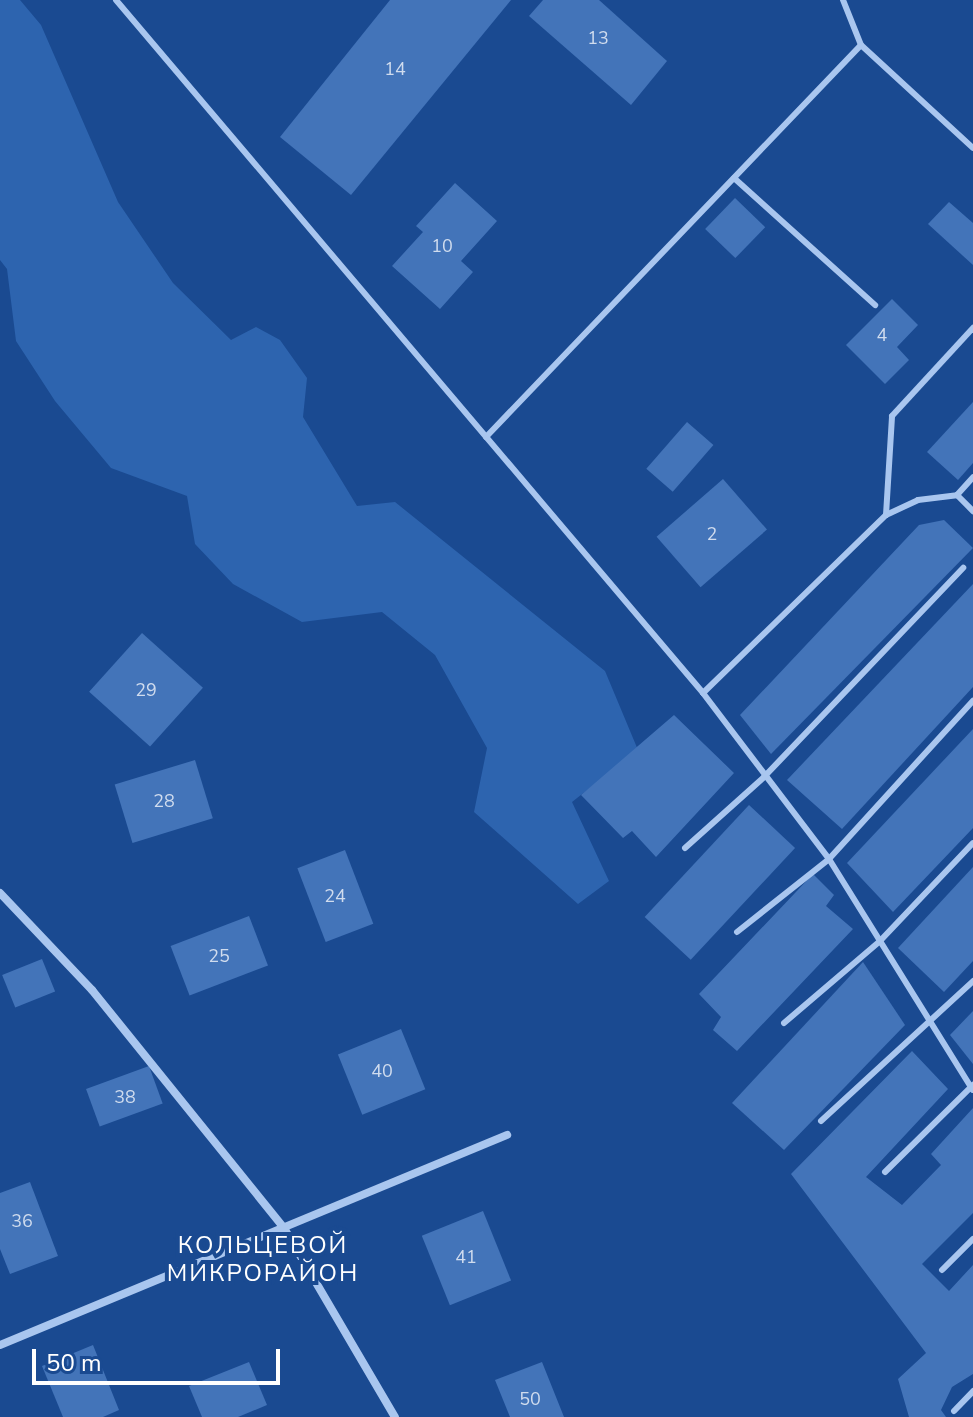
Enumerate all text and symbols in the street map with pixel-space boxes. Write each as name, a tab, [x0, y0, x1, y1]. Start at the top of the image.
house number: 13	[587, 27, 609, 49]
house number: 14	[384, 58, 406, 80]
house number: 10	[431, 235, 453, 257]
house number: 4	[877, 324, 887, 346]
house number: 2	[707, 523, 717, 545]
house number: 29	[135, 679, 157, 701]
house number: 28	[153, 790, 175, 812]
house number: 24	[324, 885, 346, 907]
house number: 25	[208, 945, 230, 967]
house number: 40	[371, 1060, 393, 1082]
house number: 38	[114, 1086, 136, 1108]
house number: 36	[11, 1210, 33, 1232]
district label: КОЛЬЦЕВОЙ МИКРОРАЙОН	[167, 1232, 359, 1288]
house number: 41	[455, 1246, 477, 1268]
scale bar	[36, 1333, 284, 1383]
text: 50 m	[46, 1347, 102, 1379]
house number: 50	[519, 1388, 541, 1410]

